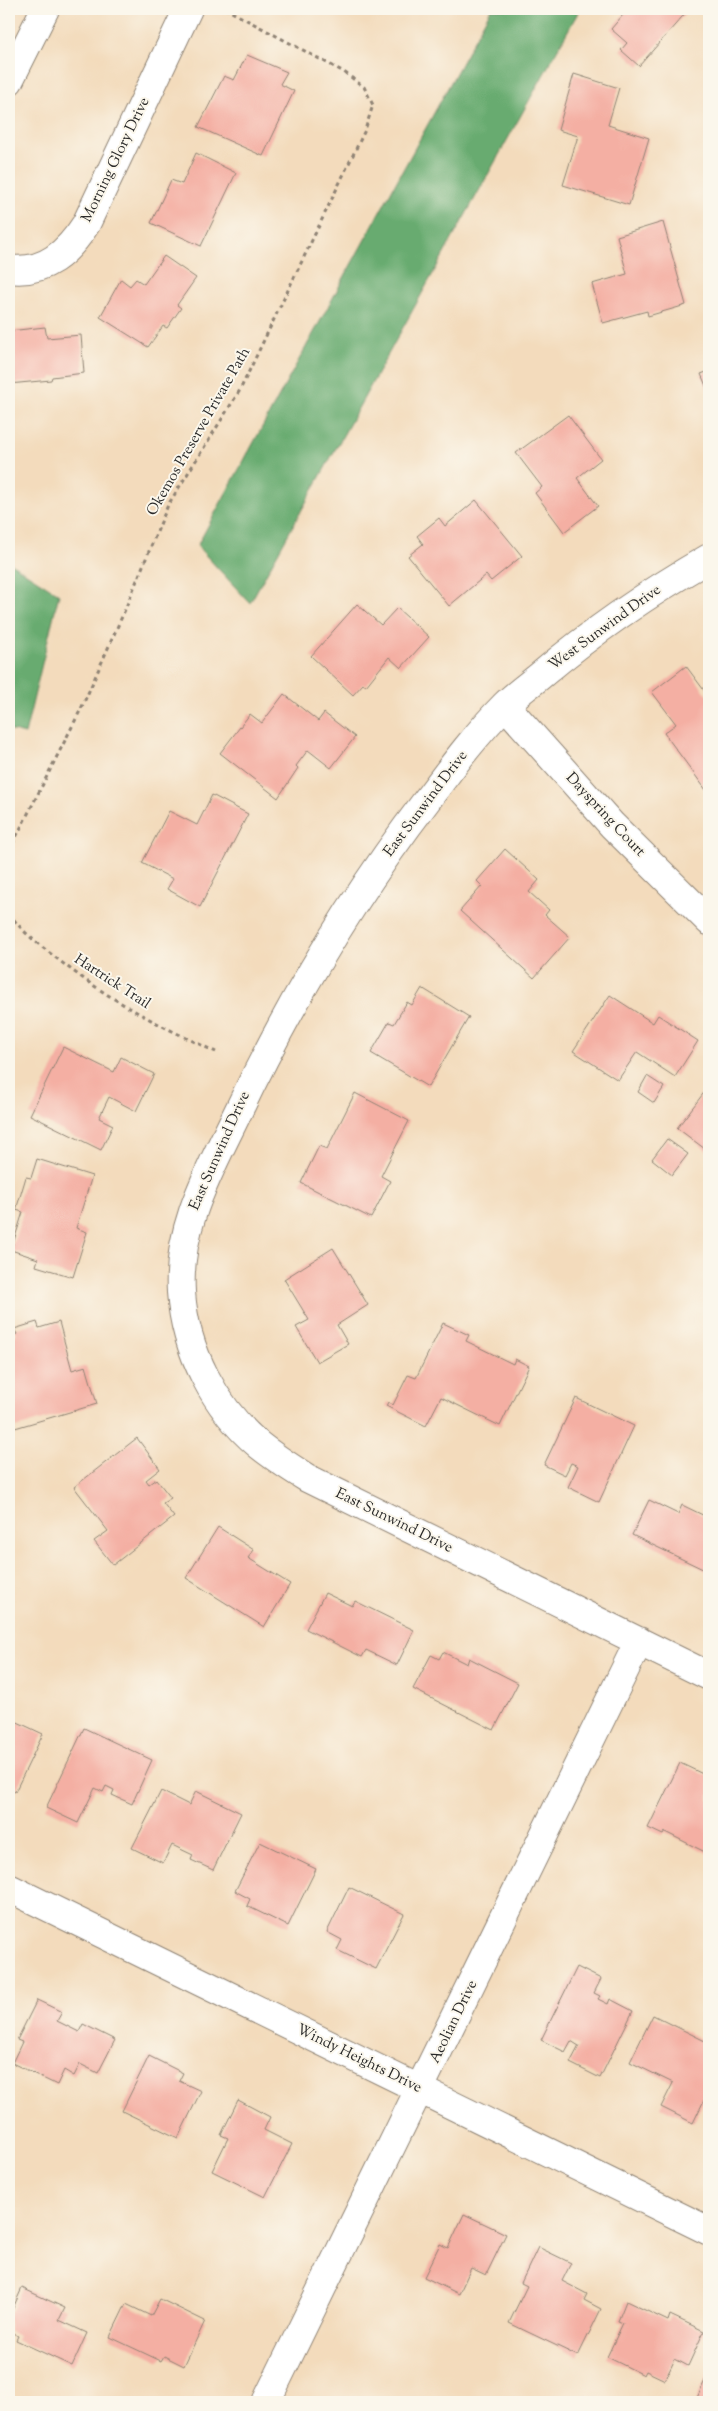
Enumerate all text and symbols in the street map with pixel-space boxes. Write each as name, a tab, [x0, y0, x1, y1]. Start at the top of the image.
street label: Morning Glory Drive	[77, 94, 155, 226]
street label: Okemos Preserve Private Path	[142, 344, 256, 520]
street label: West Sunwind Drive	[544, 580, 666, 676]
street label: East Sunwind Drive	[379, 746, 473, 862]
street label: Dayspring Court	[560, 768, 650, 862]
street label: Hartrick Trail	[70, 949, 154, 1015]
street label: East Sunwind Drive	[184, 1088, 256, 1214]
street label: East Sunwind Drive	[332, 1483, 456, 1559]
street label: Aeolian Drive	[425, 1977, 483, 2067]
street label: Windy Heights Drive	[293, 2020, 425, 2098]

